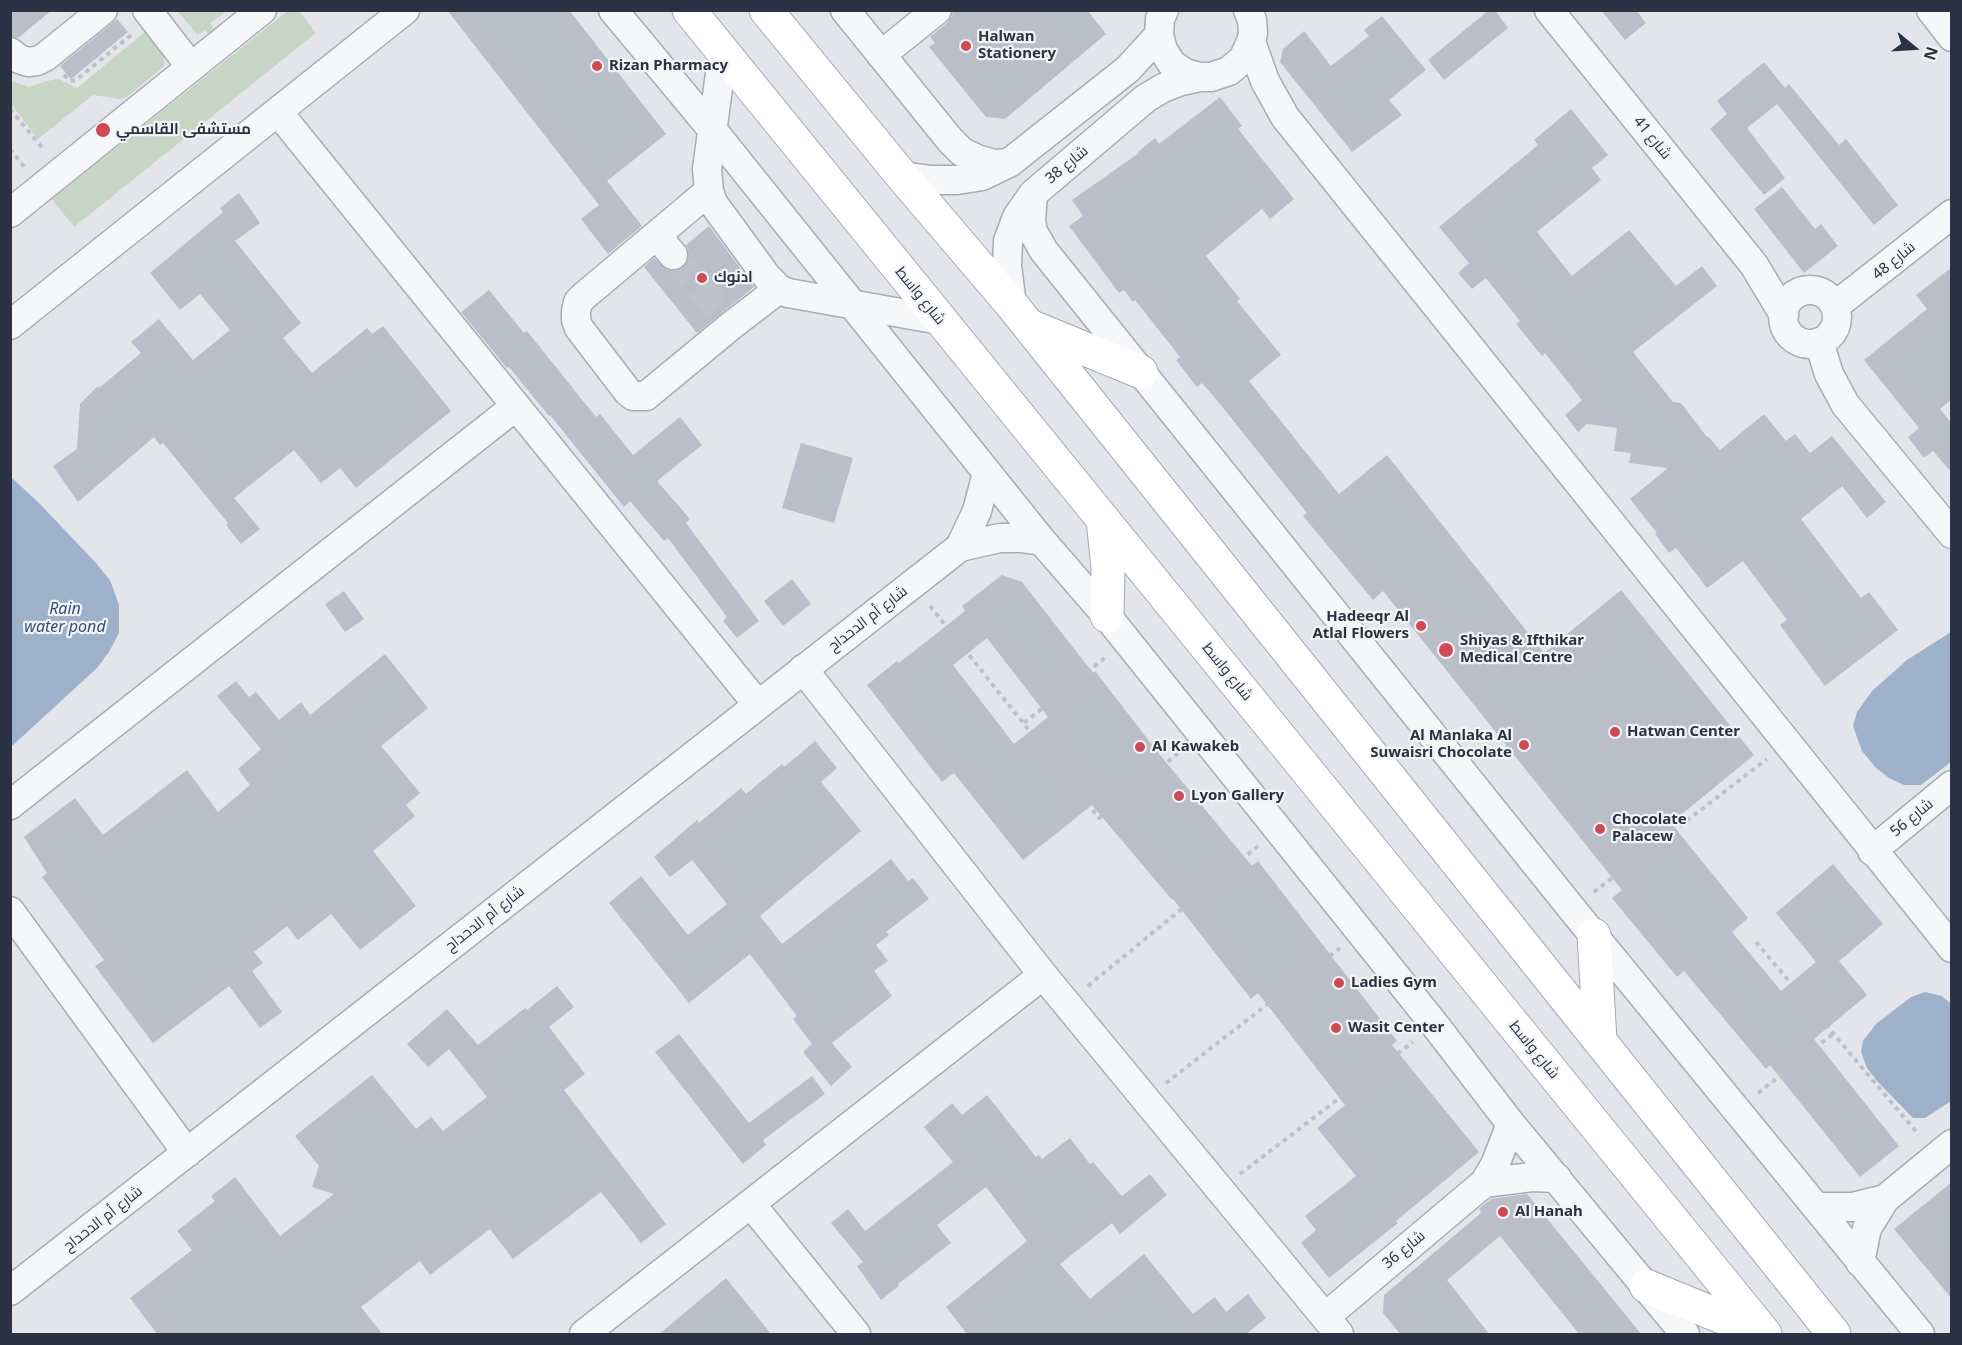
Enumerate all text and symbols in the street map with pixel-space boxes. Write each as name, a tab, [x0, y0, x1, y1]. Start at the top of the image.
north arrow	[1884, 18, 1944, 78]
place label: Halwan Stationery	[978, 28, 1056, 63]
marker: Halwan Stationery	[959, 39, 973, 53]
text: N	[1919, 44, 1944, 63]
place label: Rizan Pharmacy	[609, 57, 728, 75]
marker: Rizan Pharmacy	[590, 59, 604, 73]
street label: شارع 41	[1629, 113, 1675, 163]
marker: مستشفى القاسمي	[94, 121, 112, 139]
place label: مستشفى القاسمي	[116, 121, 251, 139]
street label: شارع 38	[1042, 142, 1092, 188]
street label: شارع 48	[1869, 238, 1919, 284]
street label: شارع واسط	[891, 263, 949, 329]
place label: ادنوك	[714, 269, 753, 287]
marker: ادنوك	[695, 271, 709, 285]
street label: شارع أم الدحداح	[825, 582, 911, 656]
water label: Rain water pond	[24, 599, 106, 637]
place label: Hadeeqr Al Atlal Flowers	[1312, 608, 1409, 643]
marker: Hadeeqr Al Atlal Flowers	[1414, 619, 1428, 633]
place label: Shiyas & Ifthikar Medical Centre	[1460, 632, 1584, 667]
street label: شارع واسط	[1198, 639, 1256, 705]
marker: Shiyas & Ifthikar Medical Centre	[1437, 641, 1455, 659]
place label: Hatwan Center	[1627, 723, 1740, 741]
marker: Hatwan Center	[1608, 725, 1622, 739]
place label: Al Manlaka Al Suwaisri Chocolate	[1370, 727, 1512, 762]
place label: Al Kawakeb	[1152, 738, 1239, 756]
marker: Al Manlaka Al Suwaisri Chocolate	[1517, 738, 1531, 752]
marker: Al Kawakeb	[1133, 740, 1147, 754]
place label: Lyon Gallery	[1191, 787, 1284, 805]
marker: Lyon Gallery	[1172, 789, 1186, 803]
street label: شارع 56	[1887, 795, 1937, 841]
place label: Chocolate Palacew	[1612, 811, 1687, 846]
marker: Chocolate Palacew	[1593, 822, 1607, 836]
street label: شارع أم الدحداح	[442, 882, 528, 956]
place label: Ladies Gym	[1351, 974, 1437, 992]
marker: Ladies Gym	[1332, 976, 1346, 990]
street label: شارع واسط	[1505, 1017, 1563, 1083]
place label: Wasit Center	[1348, 1019, 1444, 1037]
marker: Wasit Center	[1329, 1021, 1343, 1035]
street label: شارع أم الدحداح	[60, 1182, 146, 1256]
place label: Al Hanah	[1515, 1203, 1583, 1221]
marker: Al Hanah	[1496, 1205, 1510, 1219]
street label: شارع 36	[1379, 1227, 1429, 1273]

